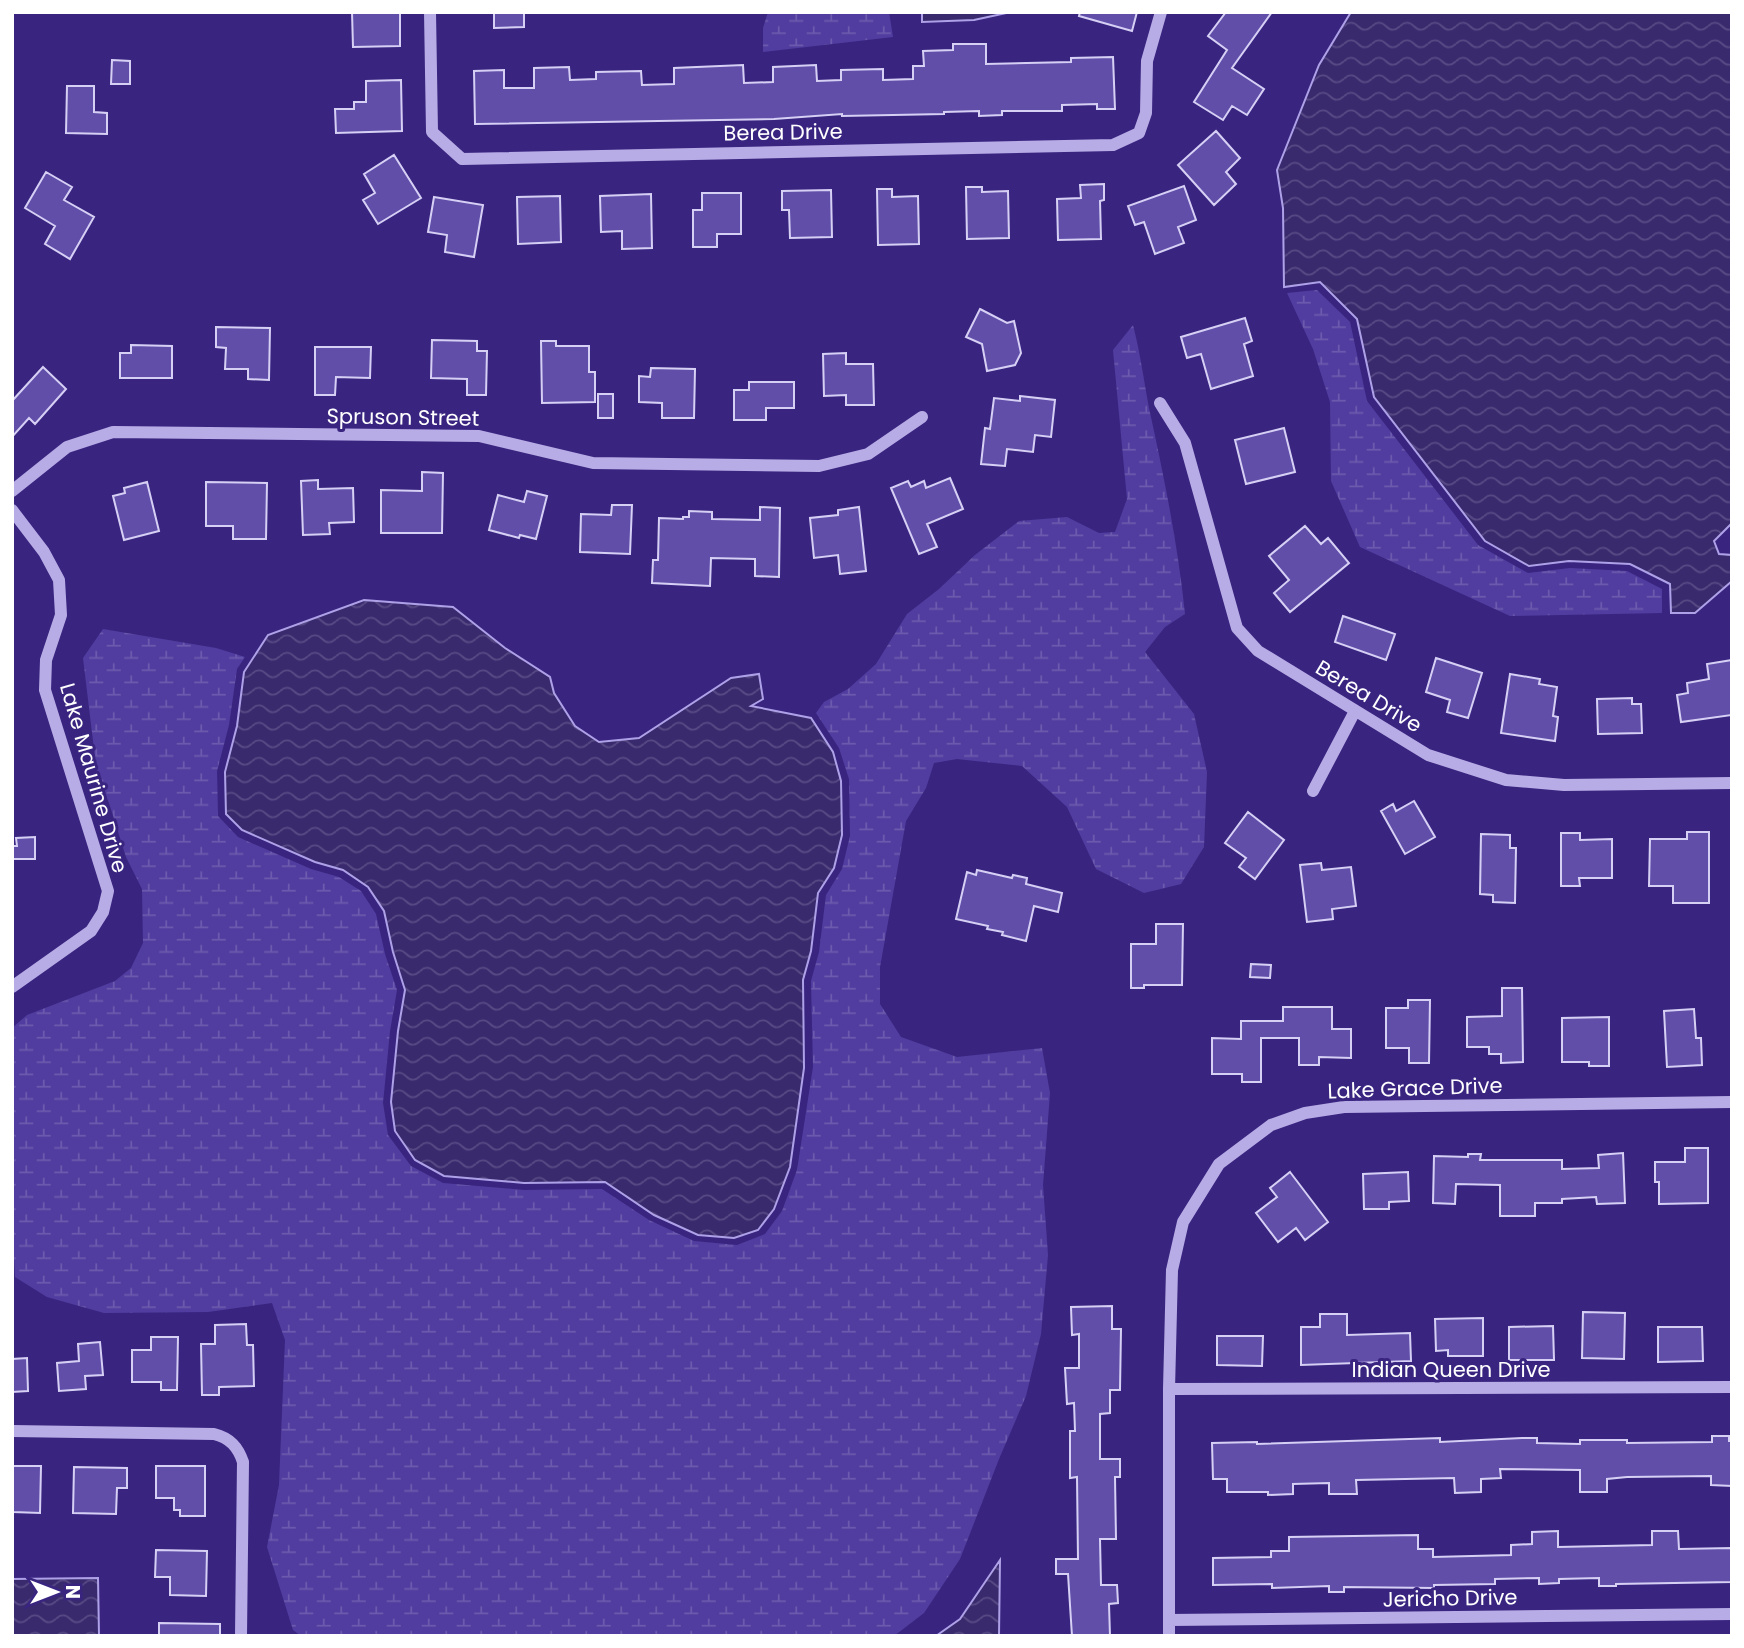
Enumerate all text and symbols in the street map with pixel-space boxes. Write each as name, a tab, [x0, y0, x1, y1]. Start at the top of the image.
street label: Berea Drive	[723, 116, 843, 148]
street label: Spruson Street	[326, 401, 480, 433]
street label: Berea Drive	[1310, 653, 1428, 739]
street label: Lake Maurine Drive	[53, 680, 135, 876]
street label: Lake Grace Drive	[1327, 1070, 1503, 1106]
street label: Indian Queen Drive	[1352, 1355, 1550, 1384]
north arrow	[21, 1557, 91, 1627]
street label: Jericho Drive	[1382, 1582, 1518, 1614]
text: N	[59, 1585, 86, 1599]

